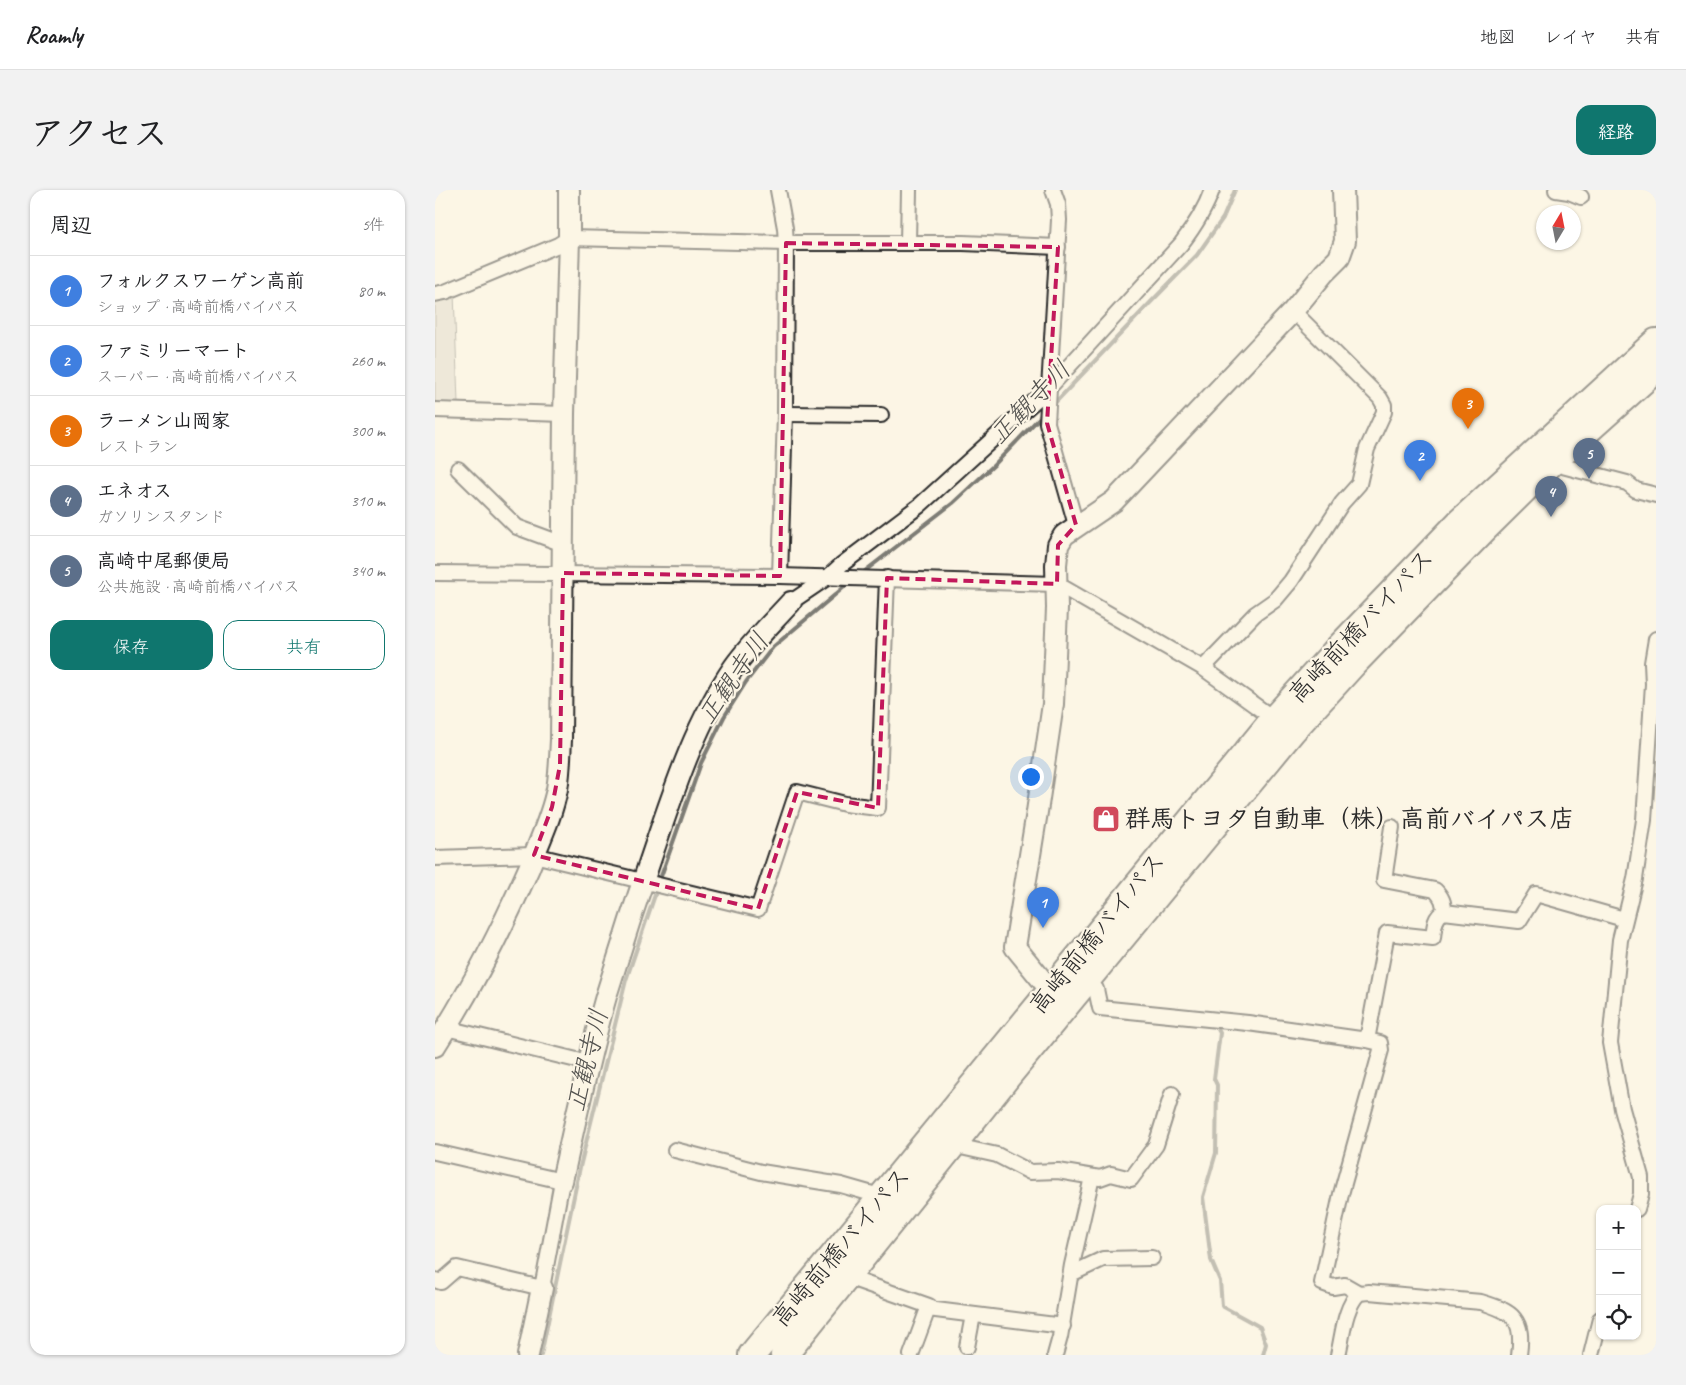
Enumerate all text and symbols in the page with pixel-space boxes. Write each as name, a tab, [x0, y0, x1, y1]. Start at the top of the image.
text: Roamly	[25, 20, 82, 50]
text: 地図	[1480, 26, 1516, 48]
text: レイヤ	[1544, 26, 1597, 48]
text: 共有	[1625, 26, 1661, 48]
button: 経路	[1576, 105, 1656, 155]
text: アクセス	[30, 111, 168, 156]
north arrow	[1536, 205, 1581, 250]
text: 周辺	[50, 212, 92, 238]
text: 5件	[362, 215, 385, 235]
text: フォルクスワーゲン高前	[97, 269, 304, 293]
text: 1	[62, 281, 70, 301]
text: 80 m	[358, 281, 385, 301]
text: ショップ · 高崎前橋バイパス	[97, 297, 299, 317]
text: ファミリーマート	[97, 339, 250, 363]
text: 2	[62, 351, 70, 371]
text: 260 m	[351, 351, 385, 371]
water label: 正観寺川	[982, 353, 1078, 451]
text: スーパー · 高崎前橋バイパス	[97, 367, 299, 387]
pin: 3	[1452, 388, 1484, 429]
text: ラーメン山岡家	[97, 409, 230, 433]
text: 3	[62, 421, 70, 441]
text: 300 m	[351, 421, 385, 441]
text: レストラン	[97, 437, 178, 457]
pin: 5	[1573, 438, 1605, 479]
pin: 2	[1404, 440, 1436, 481]
pin: 4	[1535, 476, 1567, 517]
text: エネオス	[97, 479, 172, 503]
text: 4	[62, 491, 70, 511]
text: 310 m	[351, 491, 385, 511]
text: ガソリンスタンド	[97, 507, 225, 527]
street label: 高崎前橋バイパス	[1281, 542, 1441, 710]
text: 高崎中尾郵便局	[97, 549, 230, 573]
text: 5	[63, 561, 69, 581]
text: 340 m	[351, 561, 385, 581]
text: 公共施設 · 高崎前橋バイパス	[97, 577, 299, 597]
button: 保存	[50, 620, 213, 670]
button: 共有	[223, 620, 385, 670]
water label: 正観寺川	[690, 626, 776, 730]
your location	[1018, 764, 1044, 790]
place label: 群馬トヨタ自動車（株）高前バイパス店	[1125, 803, 1575, 835]
shop icon: 群馬トヨタ自動車（株）高前バイパス店	[1091, 804, 1121, 834]
street label: 高崎前橋バイパス	[1022, 845, 1172, 1021]
pin: 1	[1027, 887, 1059, 928]
water label: 正観寺川	[558, 1006, 616, 1114]
street label: 高崎前橋バイパス	[765, 1160, 917, 1334]
map controls	[1596, 1205, 1641, 1340]
button: +	[1596, 1205, 1641, 1250]
button: −	[1596, 1250, 1641, 1295]
button: locate	[1596, 1295, 1641, 1340]

